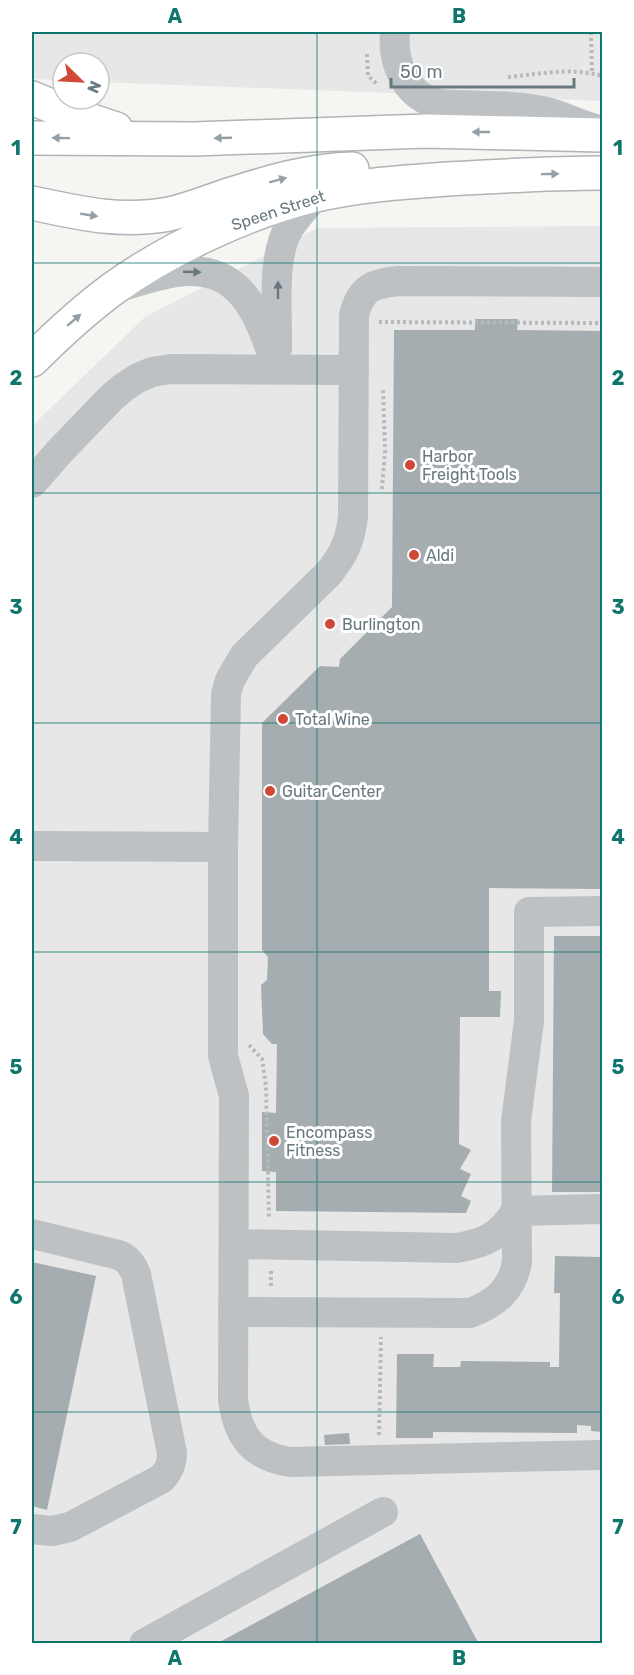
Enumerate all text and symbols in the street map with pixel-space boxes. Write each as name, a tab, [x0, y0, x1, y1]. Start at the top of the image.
text: A	[168, 4, 183, 28]
text: B	[452, 4, 466, 28]
north arrow	[51, 51, 111, 111]
scale bar	[391, 51, 574, 89]
text: 50 m	[400, 61, 443, 83]
text: N	[83, 78, 105, 96]
one-way arrow	[472, 127, 491, 137]
one-way arrow	[52, 134, 71, 143]
one-way arrow	[214, 134, 233, 143]
text: 1	[11, 136, 21, 160]
text: 1	[613, 136, 623, 160]
one-way arrow	[541, 170, 560, 179]
one-way arrow	[269, 175, 287, 185]
street label: Speen Street	[229, 186, 327, 235]
one-way arrow	[80, 210, 99, 219]
one-way arrow	[183, 268, 202, 277]
one-way arrow	[273, 280, 283, 299]
one-way arrow	[66, 314, 81, 327]
text: 2	[10, 366, 23, 390]
text: 2	[612, 366, 625, 390]
place label: Harbor Freight Tools	[422, 447, 517, 484]
marker: Harbor Freight Tools	[403, 458, 417, 472]
place label: Aldi	[426, 546, 454, 565]
marker: Aldi	[407, 548, 421, 562]
text: 3	[9, 595, 23, 619]
text: 3	[611, 595, 625, 619]
place label: Burlington	[342, 615, 421, 634]
marker: Burlington	[323, 617, 337, 631]
place label: Total Wine	[295, 710, 370, 729]
marker: Total Wine	[276, 712, 290, 726]
place label: Guitar Center	[282, 782, 382, 801]
marker: Guitar Center	[263, 784, 277, 798]
text: 4	[9, 825, 23, 849]
text: 4	[611, 825, 625, 849]
text: 5	[10, 1055, 23, 1079]
text: 5	[612, 1055, 625, 1079]
place label: Encompass Fitness	[286, 1123, 372, 1160]
marker: Encompass Fitness	[267, 1134, 281, 1148]
text: 6	[9, 1285, 23, 1309]
text: 6	[611, 1285, 625, 1309]
text: 7	[10, 1515, 22, 1539]
text: 7	[612, 1515, 624, 1539]
text: A	[168, 1646, 183, 1670]
text: B	[452, 1646, 466, 1670]

